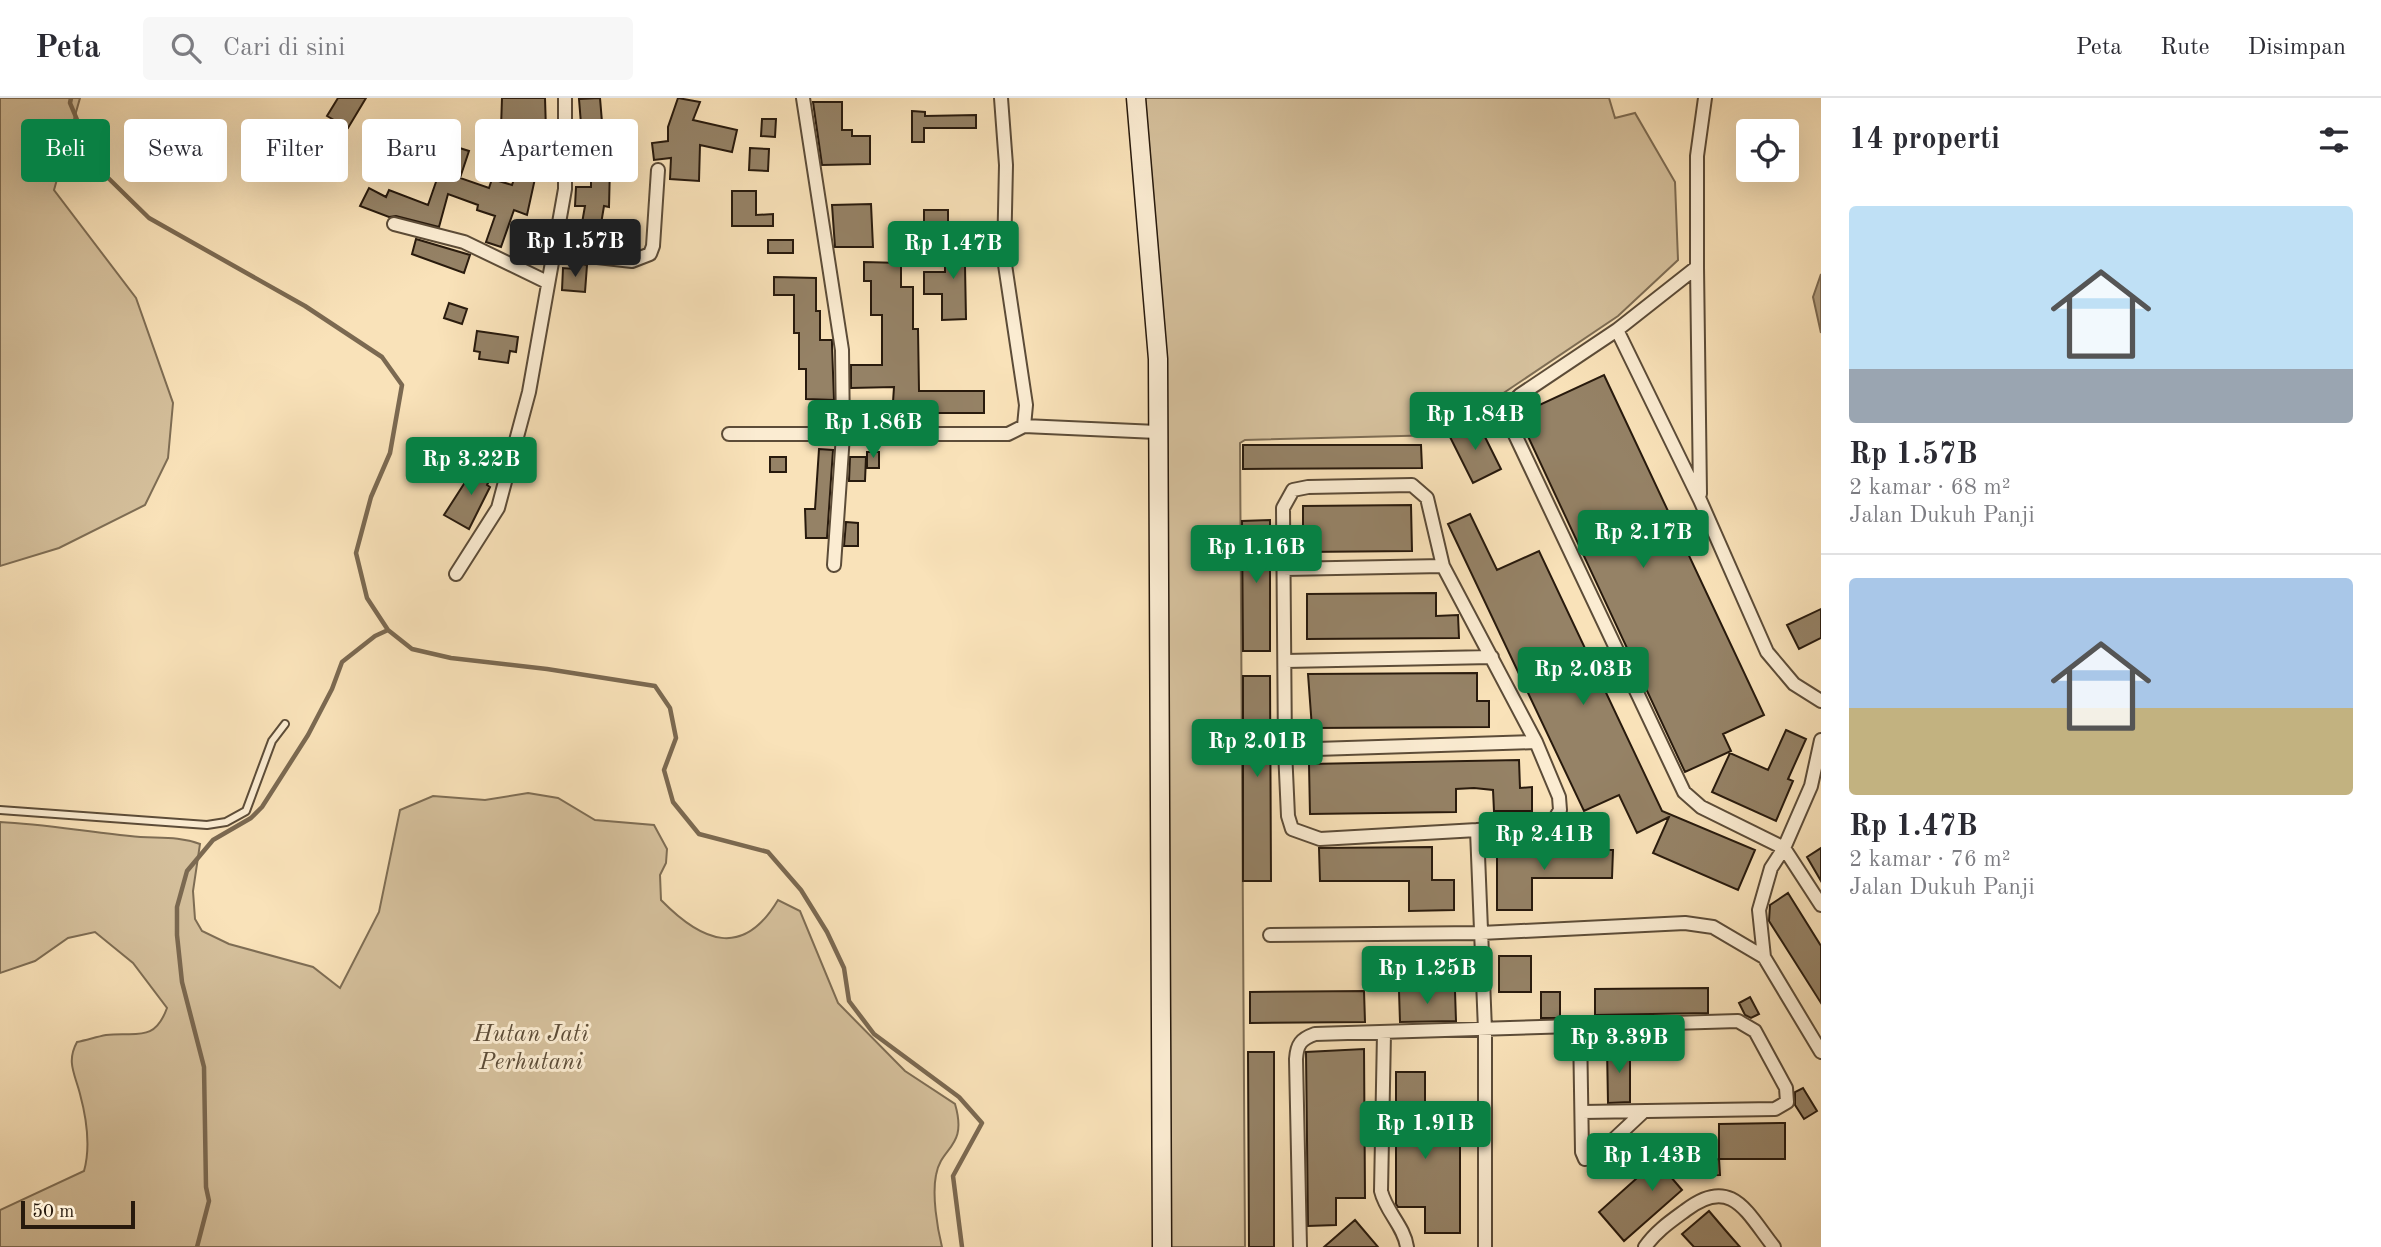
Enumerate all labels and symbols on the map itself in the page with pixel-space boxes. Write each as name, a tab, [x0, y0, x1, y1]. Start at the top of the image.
pin: Rp 1.57B	[503, 220, 647, 279]
pin: Rp 1.47B	[881, 222, 1025, 281]
pin: Rp 1.84B	[1403, 392, 1547, 452]
pin: Rp 1.86B	[801, 400, 945, 460]
pin: Rp 3.22B	[399, 438, 543, 497]
pin: Rp 2.17B	[1571, 510, 1715, 570]
pin: Rp 1.16B	[1184, 526, 1328, 585]
pin: Rp 2.03B	[1511, 648, 1655, 707]
pin: Rp 2.01B	[1185, 720, 1329, 779]
pin: Rp 2.41B	[1472, 812, 1616, 872]
pin: Rp 1.25B	[1355, 946, 1499, 1006]
pin: Rp 3.39B	[1547, 1016, 1691, 1075]
park label: Hutan Jati Perhutani	[472, 1023, 589, 1075]
pin: Rp 1.91B	[1353, 1102, 1497, 1161]
pin: Rp 1.43B	[1580, 1134, 1724, 1193]
scale bar	[21, 1198, 135, 1230]

